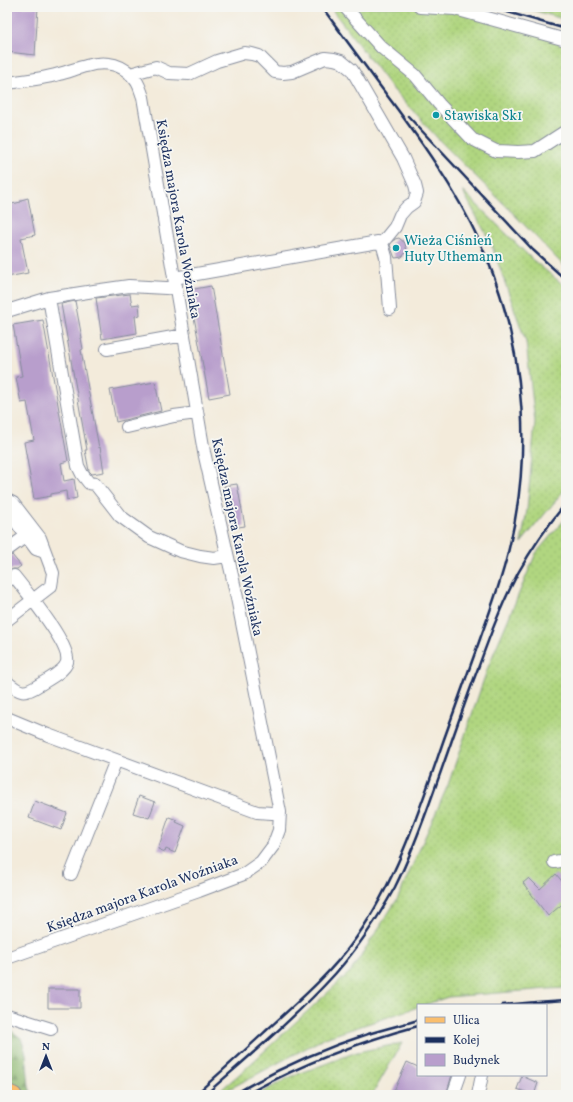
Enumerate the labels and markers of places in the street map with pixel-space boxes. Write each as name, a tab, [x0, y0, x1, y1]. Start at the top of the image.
place label: Stawiska Sk1	[444, 107, 522, 126]
marker: Stawiska Sk1	[431, 110, 441, 120]
place label: Wieża Ciśnień Huty Uthemann	[404, 232, 503, 267]
marker: Wieża Ciśnień Huty Uthemann	[391, 243, 401, 253]

